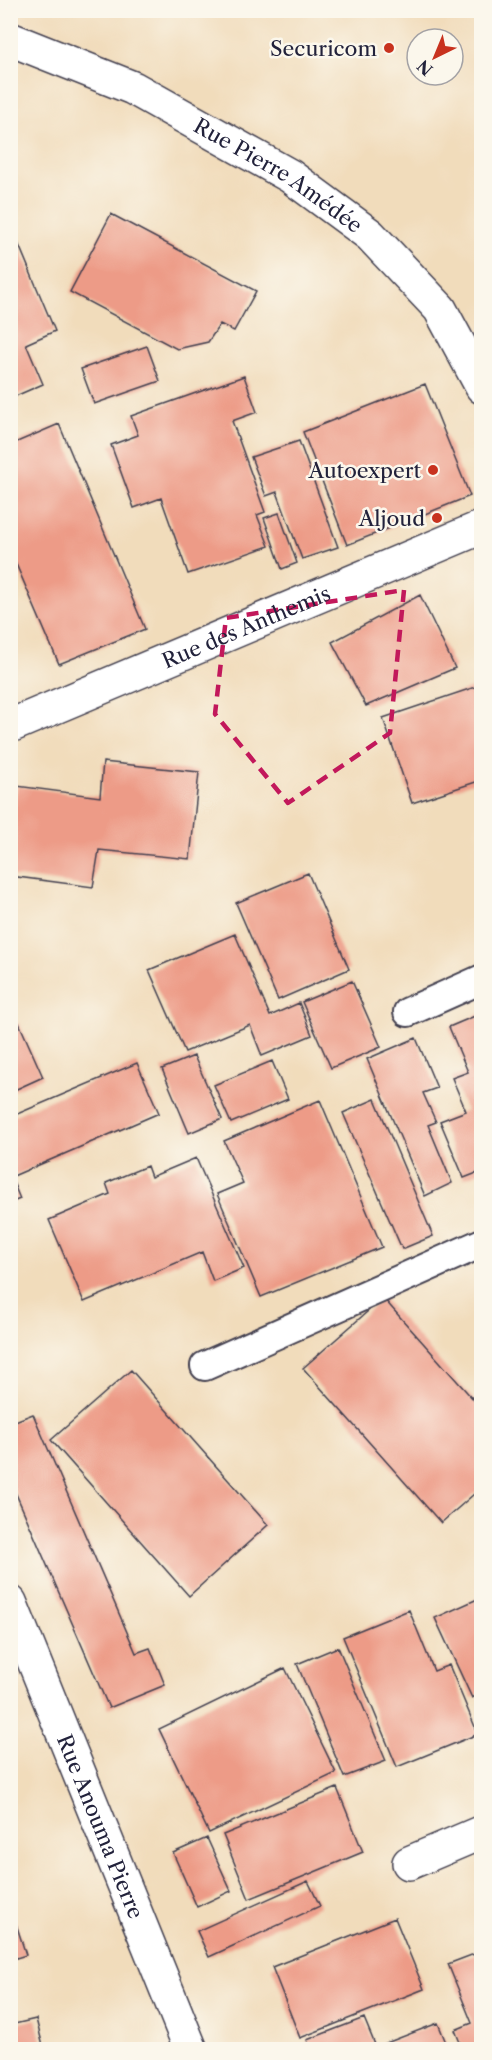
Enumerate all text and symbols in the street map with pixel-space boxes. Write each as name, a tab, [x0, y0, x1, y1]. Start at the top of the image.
north arrow	[405, 27, 465, 87]
place label: Securicom	[270, 36, 377, 61]
marker: Securicom	[382, 41, 396, 55]
text: N	[413, 56, 437, 80]
street label: Rue Pierre Amédée	[190, 112, 367, 238]
place label: Autoexpert	[307, 458, 422, 483]
marker: Autoexpert	[426, 463, 440, 477]
place label: Aljoud	[358, 506, 425, 531]
marker: Aljoud	[430, 511, 444, 525]
street label: Rue des Anthemis	[158, 580, 334, 673]
street label: Rue Anouma Pierre	[52, 1731, 149, 1922]

